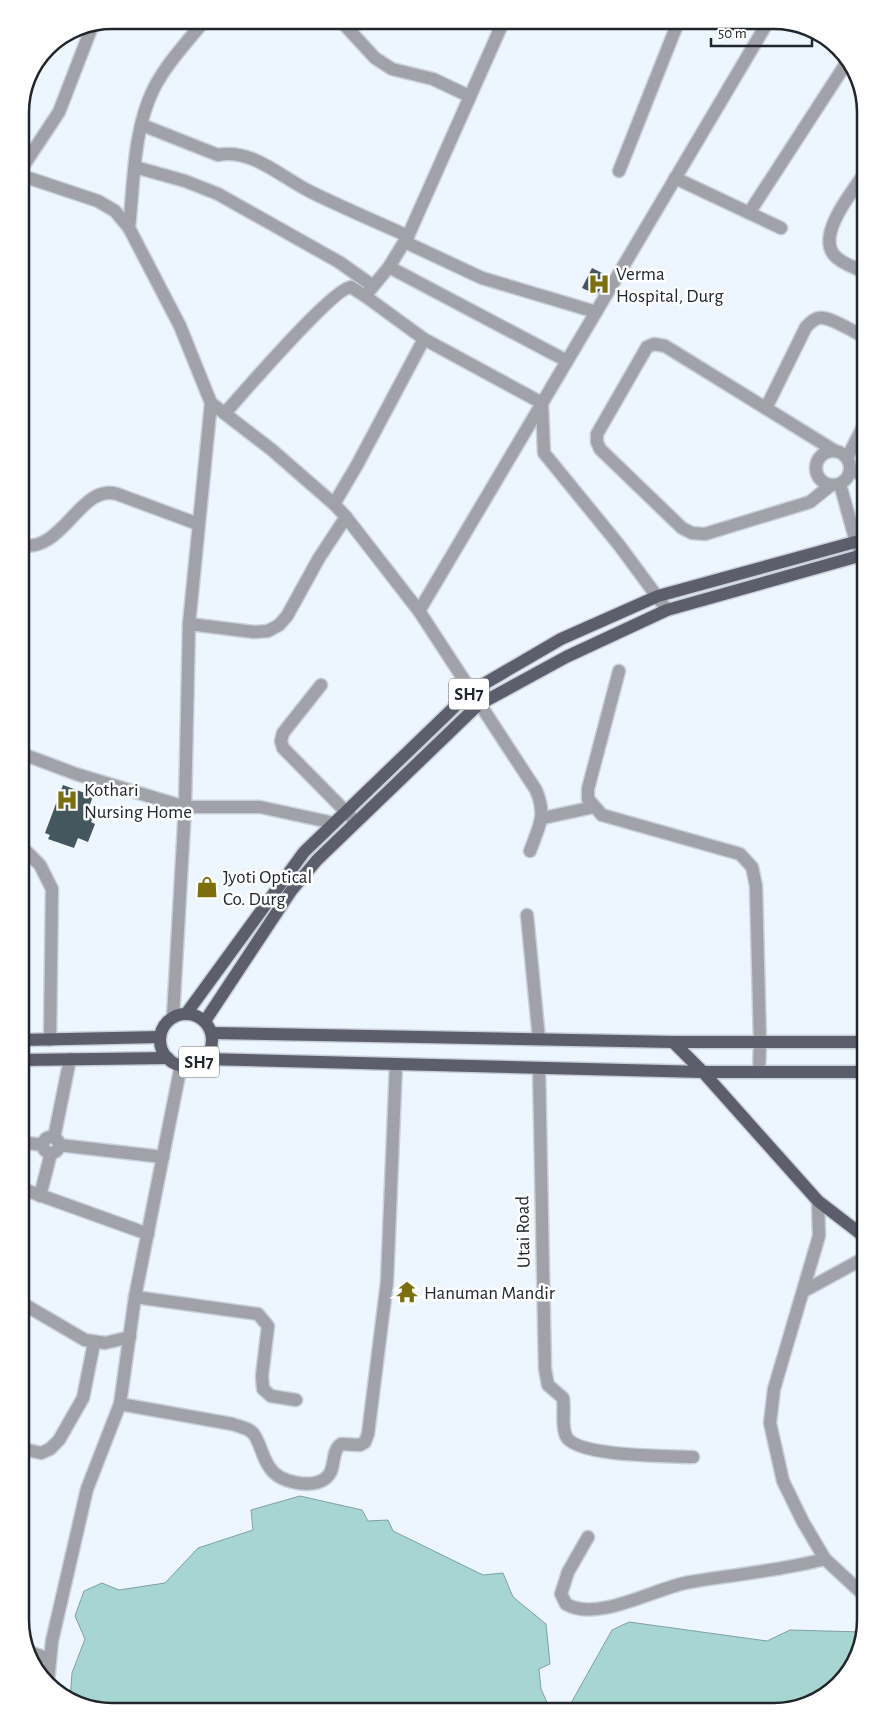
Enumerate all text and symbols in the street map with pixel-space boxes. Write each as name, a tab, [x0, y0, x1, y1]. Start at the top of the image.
scale bar	[711, 15, 812, 47]
text: 50 m	[718, 26, 747, 41]
place label: Verma Hospital, Durg	[616, 265, 724, 306]
hospital icon: Verma Hospital, Durg	[586, 271, 612, 297]
road number: SH7	[449, 679, 489, 710]
place label: Kothari Nursing Home	[84, 781, 192, 822]
hospital icon: Kothari Nursing Home	[54, 787, 80, 813]
place label: Jyoti Optical Co. Durg	[223, 868, 312, 909]
shop icon: Jyoti Optical Co. Durg	[194, 874, 220, 900]
road number: SH7	[179, 1046, 219, 1078]
street label: Utai Road	[513, 1196, 534, 1268]
temple icon: Hanuman Mandir	[394, 1279, 420, 1305]
place label: Hanuman Mandir	[424, 1284, 555, 1303]

